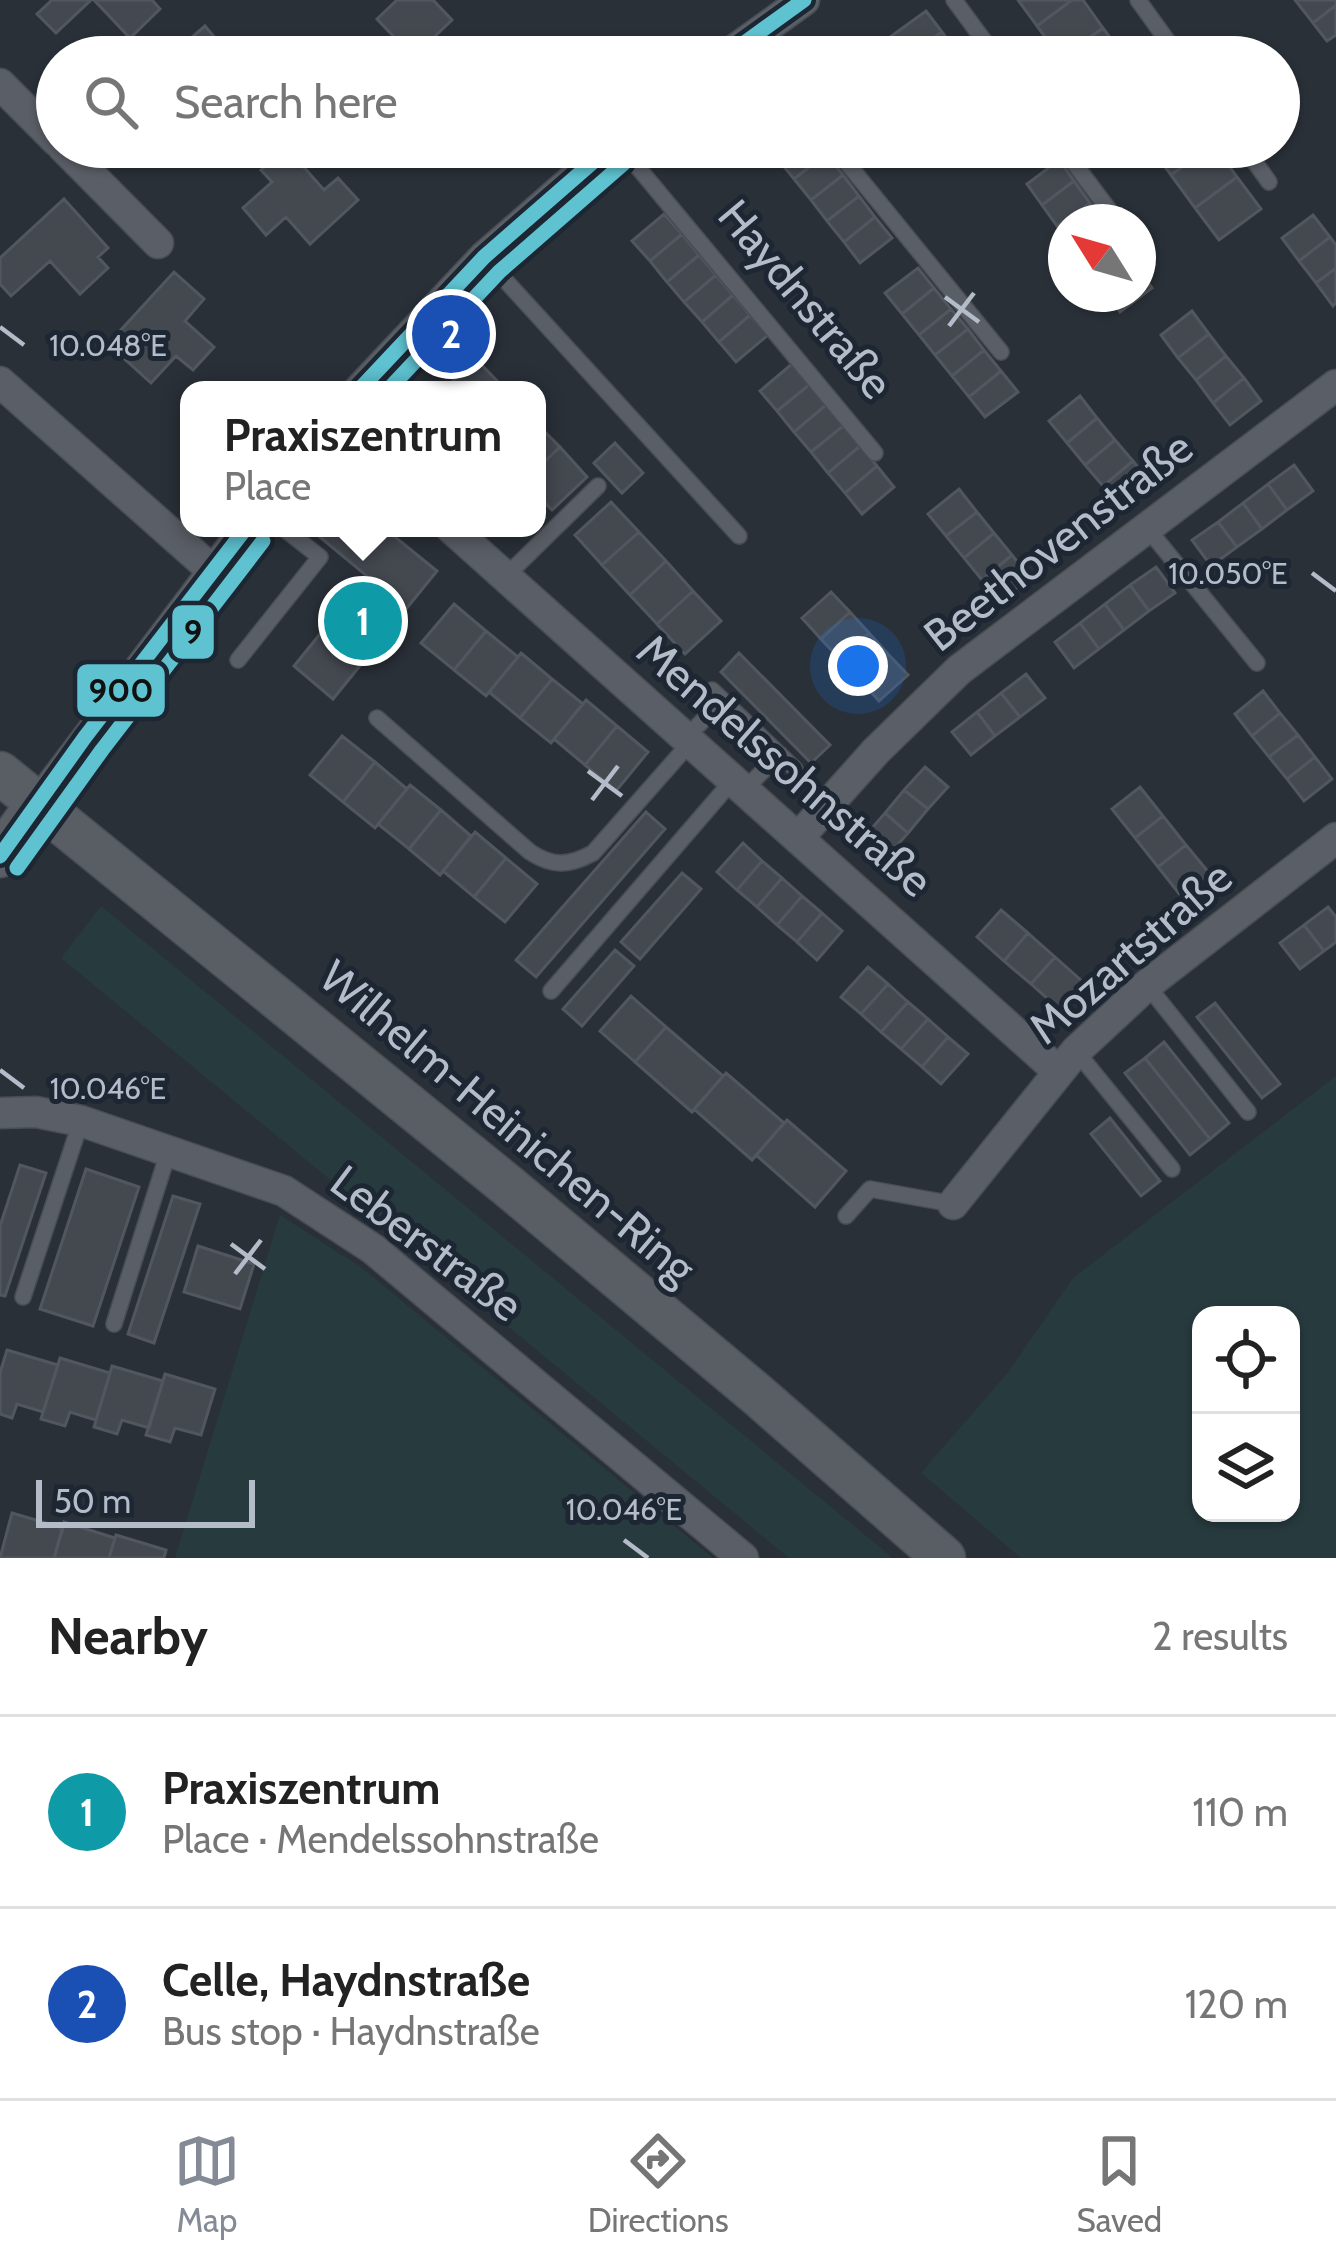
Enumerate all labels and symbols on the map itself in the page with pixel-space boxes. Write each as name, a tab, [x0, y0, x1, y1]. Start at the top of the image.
street label: Haydnstraße	[707, 189, 905, 409]
north arrow	[1048, 204, 1156, 312]
pin: 2	[412, 289, 490, 379]
text: 10.048°E	[49, 327, 167, 364]
street label: Beethovenstraße	[913, 420, 1203, 662]
text: 10.050°E	[1168, 555, 1288, 592]
pin: 1	[324, 576, 402, 666]
line badge: 9	[170, 603, 216, 661]
text: 9	[184, 611, 202, 651]
street label: Mendelssohnstraße	[627, 622, 943, 908]
your location	[828, 636, 888, 696]
line badge: 900	[75, 662, 167, 719]
text: 900	[88, 670, 154, 710]
street label: Mozartstraße	[1018, 849, 1242, 1055]
street label: Wilhelm-Heinichen-Ring	[309, 949, 707, 1295]
text: 10.046°E	[50, 1070, 166, 1107]
street label: Leberstraße	[321, 1154, 533, 1332]
scale bar	[36, 1474, 255, 1527]
text: 10.046°E	[566, 1491, 682, 1528]

